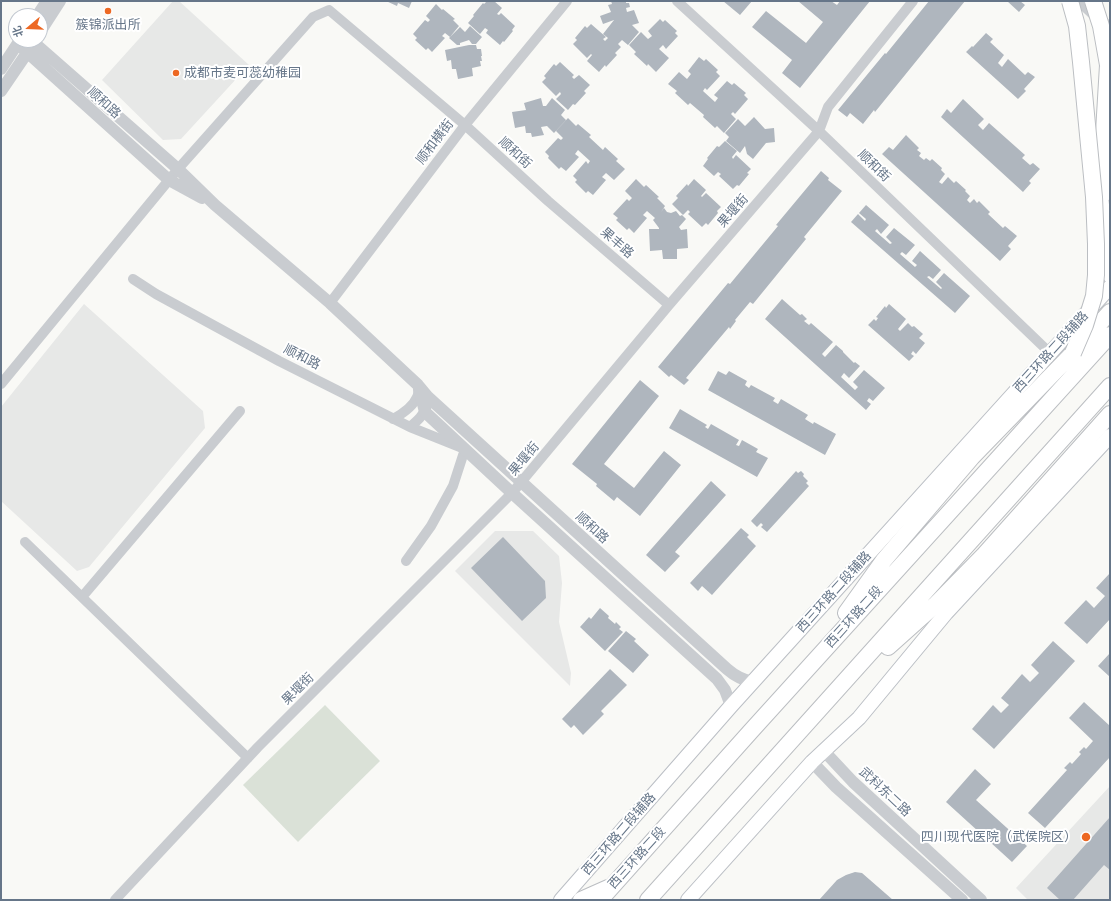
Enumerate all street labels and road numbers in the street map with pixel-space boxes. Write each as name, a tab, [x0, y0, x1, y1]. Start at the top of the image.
street label: 顺和路	[84, 84, 124, 122]
street label: 顺和横街	[413, 117, 457, 167]
street label: 顺和街	[495, 134, 535, 172]
street label: 顺和街	[855, 147, 893, 185]
street label: 果堰街	[714, 191, 752, 231]
street label: 果丰路	[597, 224, 637, 262]
street label: 西三环路二段辅路	[1010, 308, 1092, 396]
street label: 顺和路	[281, 341, 323, 373]
street label: 果堰街	[505, 439, 543, 479]
street label: 顺和路	[572, 509, 612, 547]
street label: 西三环路二段辅路	[793, 548, 875, 636]
street label: 西三环路二段	[822, 583, 886, 651]
street label: 果堰街	[279, 670, 317, 708]
street label: 武科东二路	[856, 764, 914, 820]
street label: 西三环路二段辅路	[579, 790, 659, 878]
street label: 西三环路二段	[605, 824, 669, 892]

